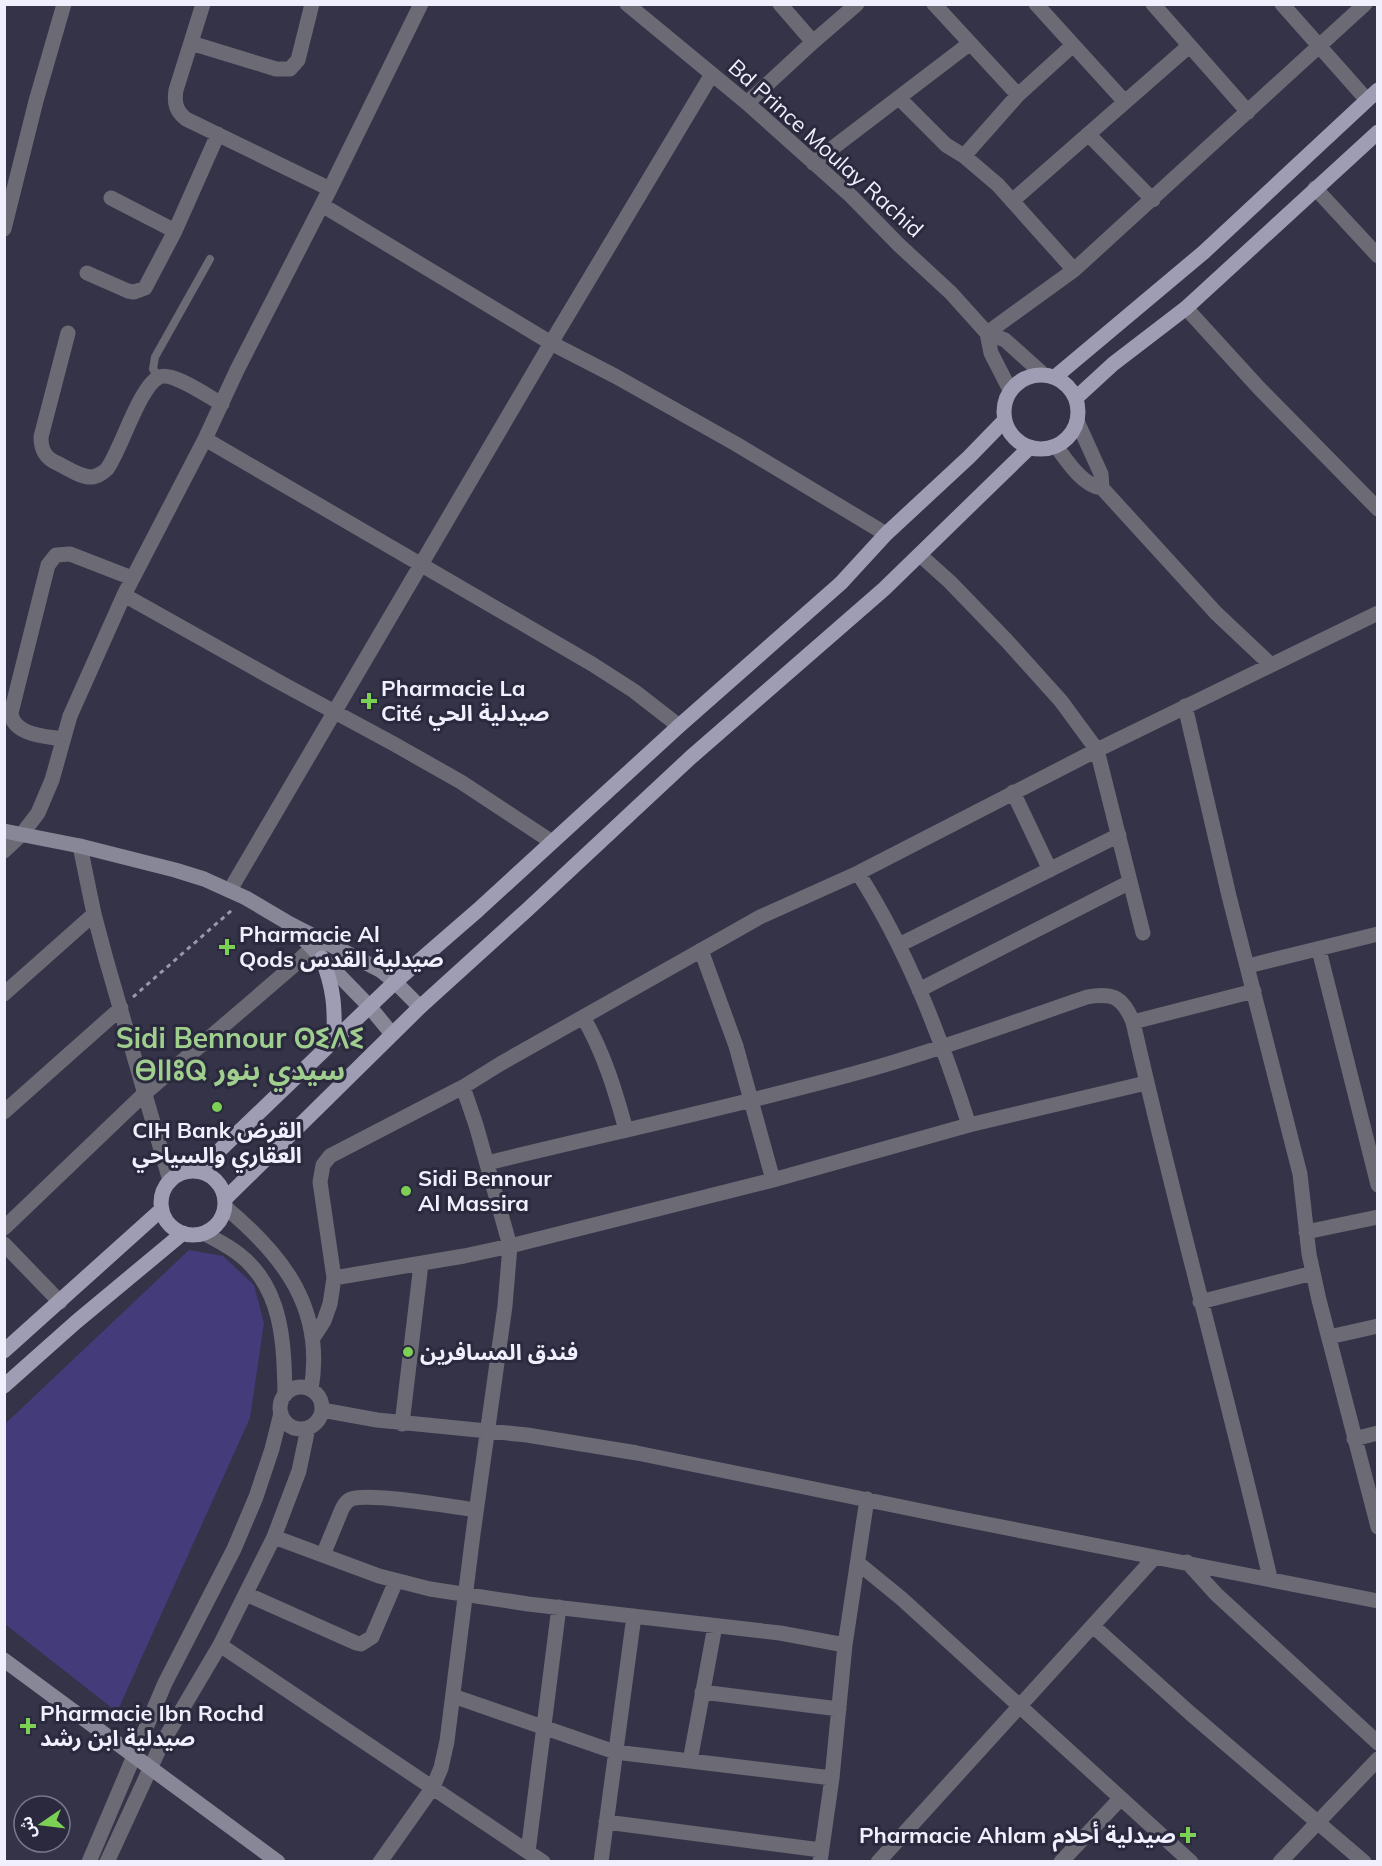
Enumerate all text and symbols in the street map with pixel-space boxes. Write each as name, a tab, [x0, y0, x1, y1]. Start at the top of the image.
street label: Bd Prince Moulay Rachid	[723, 53, 929, 243]
place label: Pharmacie La Cité صيدلية الحي	[381, 674, 549, 731]
marker: Pharmacie La Cité صيدلية الحي	[362, 694, 376, 708]
place label: Pharmacie Al Qods صيدلية القدس	[239, 920, 444, 973]
marker: Pharmacie Al Qods صيدلية القدس	[220, 940, 234, 954]
district label: Sidi Bennour ⵙⵉⴷⵉ ⴱⵏⵏⵓⵕ سيدي بنور	[116, 1020, 364, 1092]
marker: CIH Bank القرض العقاري والسياحي	[210, 1100, 224, 1114]
place label: CIH Bank القرض العقاري والسياحي	[132, 1116, 302, 1173]
place label: Sidi Bennour Al Massira	[418, 1164, 552, 1217]
marker: Sidi Bennour Al Massira	[399, 1184, 413, 1198]
place label: فندق المسافرين	[420, 1338, 578, 1366]
marker: فندق المسافرين	[401, 1345, 415, 1359]
place label: Pharmacie Ibn Rochd صيدلية ابن رشد	[40, 1699, 264, 1752]
marker: Pharmacie Ibn Rochd صيدلية ابن رشد	[21, 1719, 35, 1733]
north arrow	[12, 1794, 72, 1854]
text: ش	[15, 1814, 40, 1841]
place label: Pharmacie Ahlam صيدلية أحلام	[859, 1821, 1176, 1852]
marker: Pharmacie Ahlam صيدلية أحلام	[1181, 1828, 1195, 1842]

